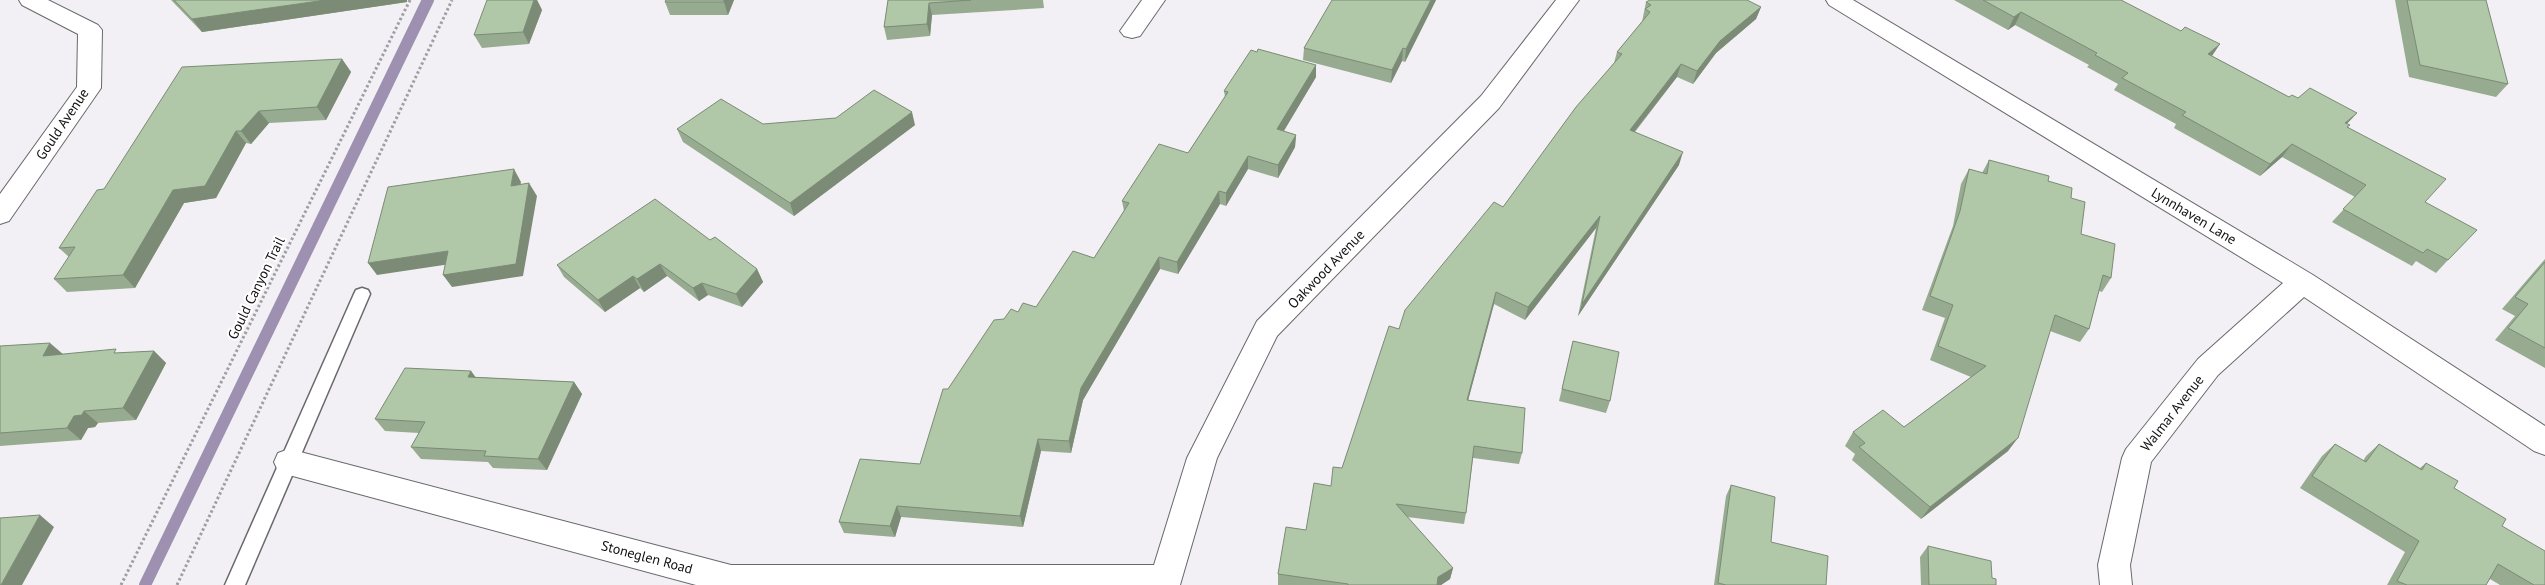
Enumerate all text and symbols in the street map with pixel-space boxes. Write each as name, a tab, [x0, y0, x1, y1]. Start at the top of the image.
street label: Gould Avenue	[32, 85, 92, 163]
street label: Lynnhaven Lane	[2148, 184, 2240, 248]
street label: Oakwood Avenue	[1284, 226, 1368, 312]
street label: Gould Canyon Trail	[223, 234, 289, 342]
street label: Walmar Avenue	[2137, 371, 2207, 455]
street label: Stoneglen Road	[599, 536, 695, 578]

